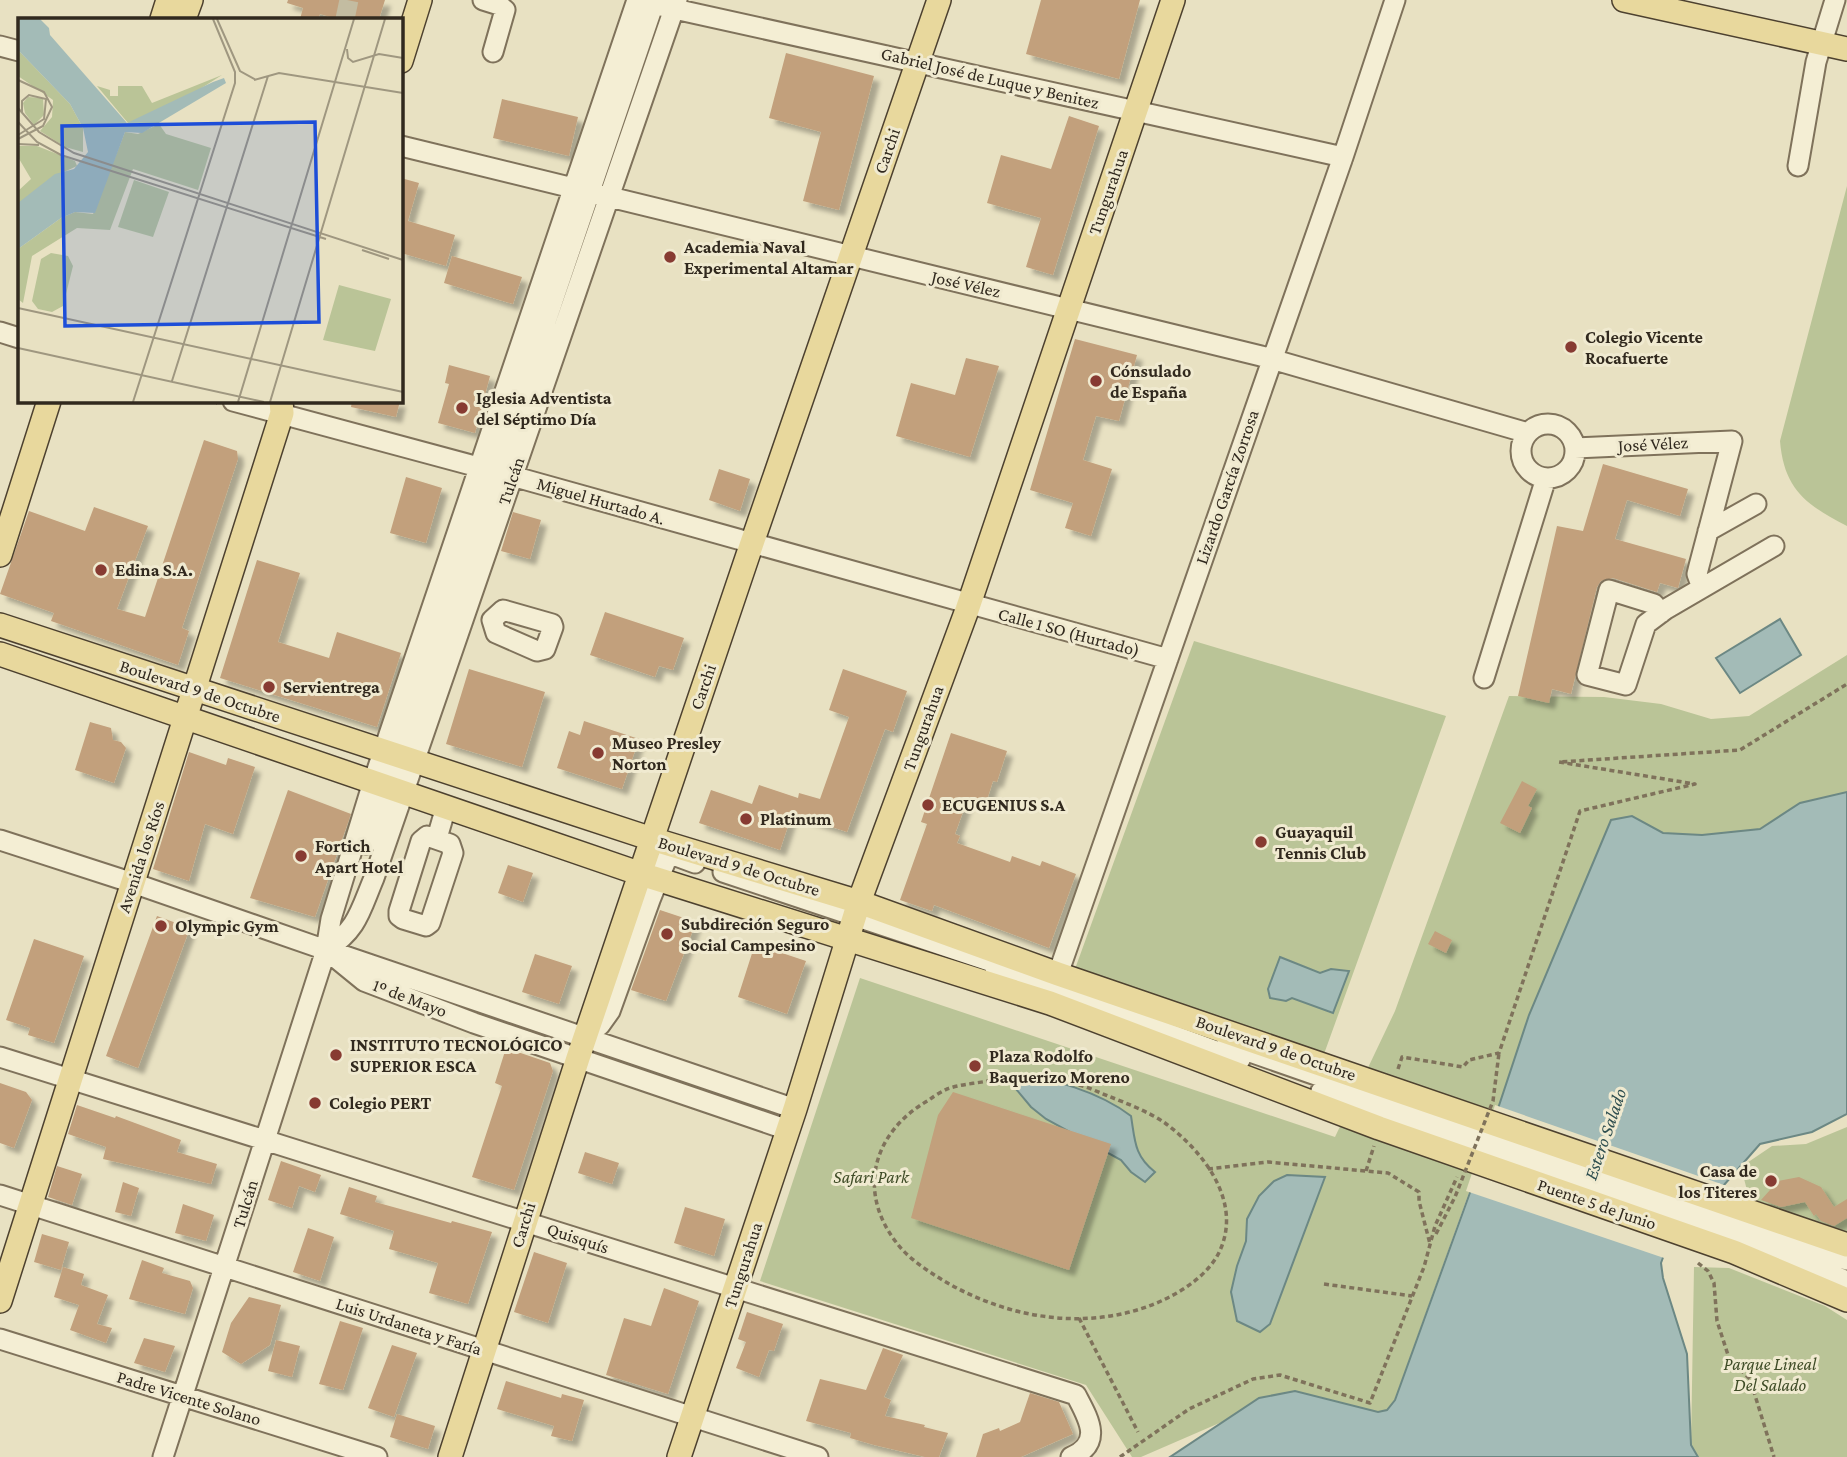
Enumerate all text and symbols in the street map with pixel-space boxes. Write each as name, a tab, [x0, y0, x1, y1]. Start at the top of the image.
inset map	[18, 18, 402, 402]
street label: Gabriel José de Luque y Benitez	[879, 43, 1101, 113]
street label: Carchi	[870, 125, 904, 176]
street label: Tungurahua	[1084, 147, 1132, 237]
place label: Academia Naval Experimental Altamar	[683, 237, 854, 278]
marker: Academia Naval Experimental Altamar	[662, 249, 678, 265]
street label: José Vélez	[928, 266, 1003, 302]
place label: Colegio Vicente Rocafuerte	[1585, 327, 1703, 368]
marker: Colegio Vicente Rocafuerte	[1563, 339, 1579, 355]
place label: Cónsulado de España	[1110, 361, 1191, 402]
marker: Cónsulado de España	[1088, 373, 1104, 389]
place label: Iglesia Adventista del Séptimo Día	[476, 388, 612, 429]
marker: Iglesia Adventista del Séptimo Día	[454, 400, 470, 416]
street label: Lizardo García Zorrosa	[1191, 407, 1263, 567]
street label: José Vélez	[1615, 432, 1689, 456]
street label: Tulcán	[493, 454, 529, 508]
street label: Miguel Hurtado A.	[535, 473, 667, 529]
place label: Edina S.A.	[115, 560, 193, 580]
marker: Edina S.A.	[93, 562, 109, 578]
street label: Calle 1 SO (Hurtado)	[996, 603, 1142, 661]
street label: Boulevard 9 de Octubre	[117, 656, 283, 726]
street label: Carchi	[686, 661, 720, 712]
place label: Servientrega	[283, 677, 380, 697]
marker: Servientrega	[261, 679, 277, 695]
street label: Tungurahua	[898, 683, 948, 773]
place label: Museo Presley Norton	[612, 733, 721, 774]
marker: Museo Presley Norton	[590, 745, 606, 761]
place label: ECUGENIUS S.A	[942, 795, 1066, 815]
marker: ECUGENIUS S.A	[920, 797, 936, 813]
street label: Avenida los Ríos	[114, 799, 168, 915]
place label: Platinum	[760, 809, 832, 829]
marker: Platinum	[738, 811, 754, 827]
place label: Guayaquil Tennis Club	[1275, 822, 1366, 863]
street label: Boulevard 9 de Octubre	[656, 832, 822, 900]
marker: Guayaquil Tennis Club	[1253, 834, 1269, 850]
place label: Fortich Apart Hotel	[314, 836, 403, 877]
marker: Fortich Apart Hotel	[293, 848, 309, 864]
place label: Subdireción Seguro Social Campesino	[681, 914, 829, 955]
place label: Olympic Gym	[175, 916, 280, 936]
marker: Olympic Gym	[153, 918, 169, 934]
marker: Subdireción Seguro Social Campesino	[659, 926, 675, 942]
street label: 1º de Mayo	[370, 975, 450, 1021]
street label: Boulevard 9 de Octubre	[1193, 1011, 1359, 1085]
place label: INSTITUTO TECNOLÓGICO SUPERIOR ESCA	[350, 1035, 563, 1076]
place label: Plaza Rodolfo Baquerizo Moreno	[989, 1046, 1130, 1087]
marker: INSTITUTO TECNOLÓGICO SUPERIOR ESCA	[328, 1047, 344, 1063]
marker: Plaza Rodolfo Baquerizo Moreno	[967, 1058, 983, 1074]
water label: Estero Salado	[1580, 1086, 1630, 1182]
place label: Colegio PERT	[329, 1093, 431, 1113]
marker: Colegio PERT	[307, 1095, 323, 1111]
place label: Casa de los Titeres	[1679, 1161, 1757, 1202]
park label: Safari Park	[833, 1167, 910, 1187]
marker: Casa de los Titeres	[1763, 1173, 1779, 1189]
street label: Puente 5 de Junio	[1535, 1174, 1659, 1234]
street label: Tulcán	[228, 1177, 262, 1231]
street label: Carchi	[507, 1200, 539, 1250]
street label: Quisquís	[545, 1219, 611, 1257]
street label: Tungurahua	[720, 1220, 766, 1310]
street label: Luis Urdaneta y Faría	[334, 1293, 484, 1359]
park label: Parque Lineal Del Salado	[1724, 1354, 1817, 1395]
street label: Padre Vicente Solano	[115, 1367, 264, 1429]

